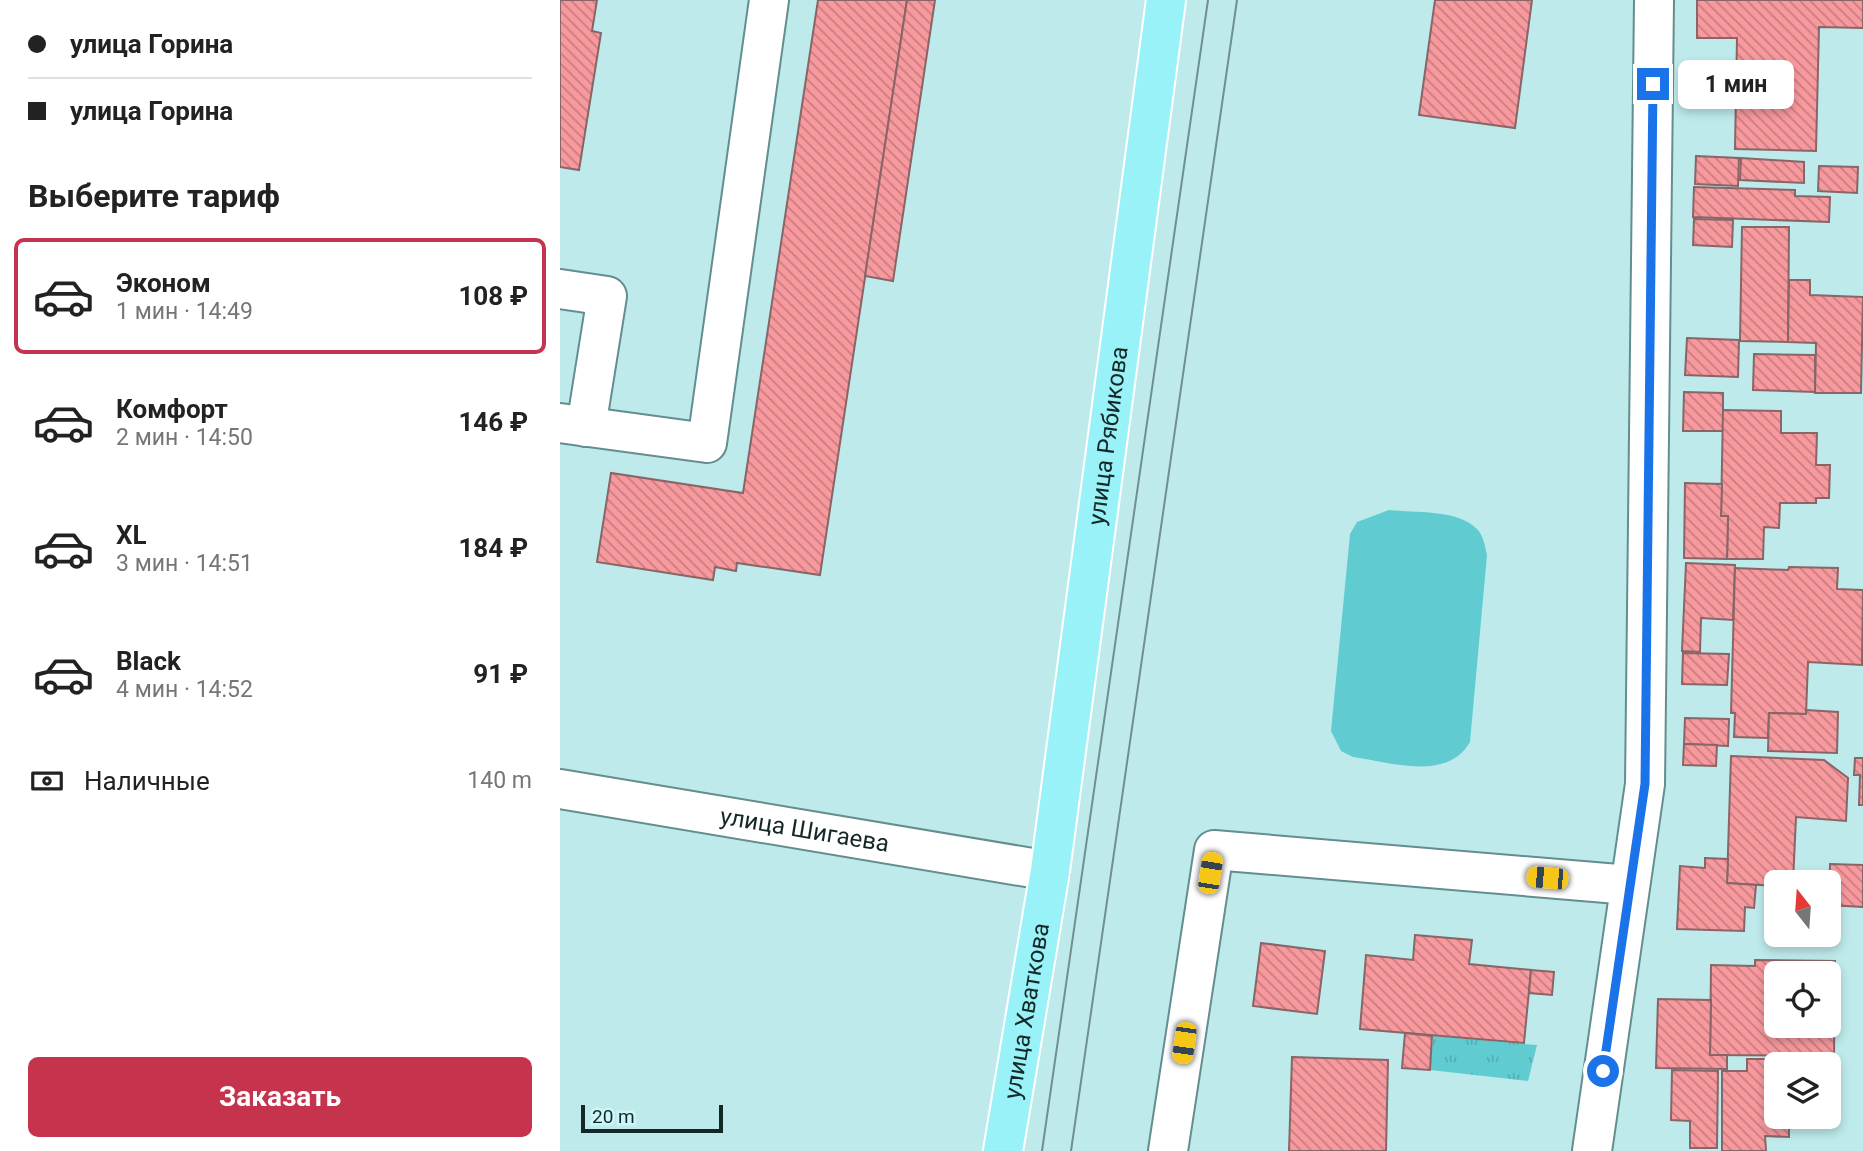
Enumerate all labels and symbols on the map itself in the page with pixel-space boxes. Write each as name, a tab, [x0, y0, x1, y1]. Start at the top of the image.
callout: 1 мин	[1678, 60, 1793, 108]
route end	[1637, 68, 1669, 100]
street label: улица Рябикова	[1082, 345, 1134, 527]
street label: улица Шигаева	[718, 802, 891, 858]
car	[1197, 851, 1224, 895]
car	[1526, 866, 1569, 890]
north arrow	[1764, 870, 1841, 947]
street label: улица Хваткова	[998, 921, 1055, 1101]
car	[1171, 1021, 1198, 1065]
route start	[1587, 1055, 1619, 1087]
scale bar	[581, 1102, 723, 1134]

